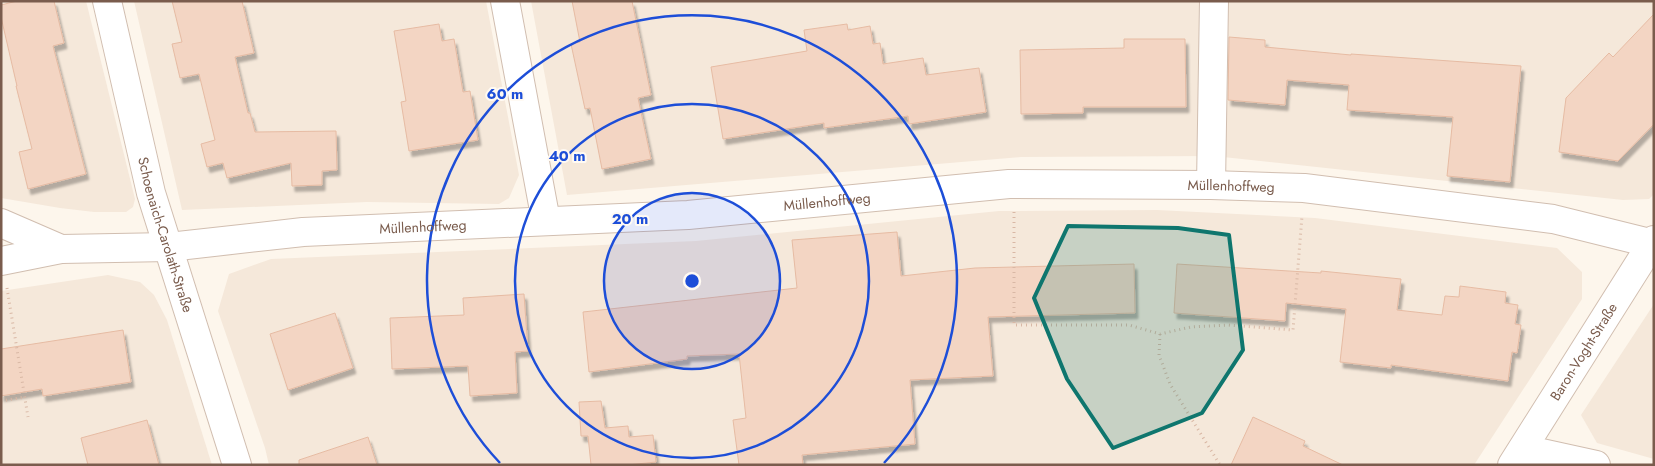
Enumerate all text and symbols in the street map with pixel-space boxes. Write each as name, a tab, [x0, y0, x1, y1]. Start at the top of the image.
text: 60 m	[487, 83, 523, 105]
text: 40 m	[548, 145, 586, 167]
street label: Schoenaich-Carolath-Straße	[133, 155, 198, 315]
street label: Müllenhoffweg	[1187, 175, 1275, 197]
street label: Müllenhoffweg	[783, 187, 871, 216]
text: 20 m	[612, 208, 648, 230]
street label: Müllenhoffweg	[379, 215, 467, 239]
centre of rings	[683, 272, 701, 290]
street label: Baron-Voght-Straße	[1545, 299, 1622, 405]

